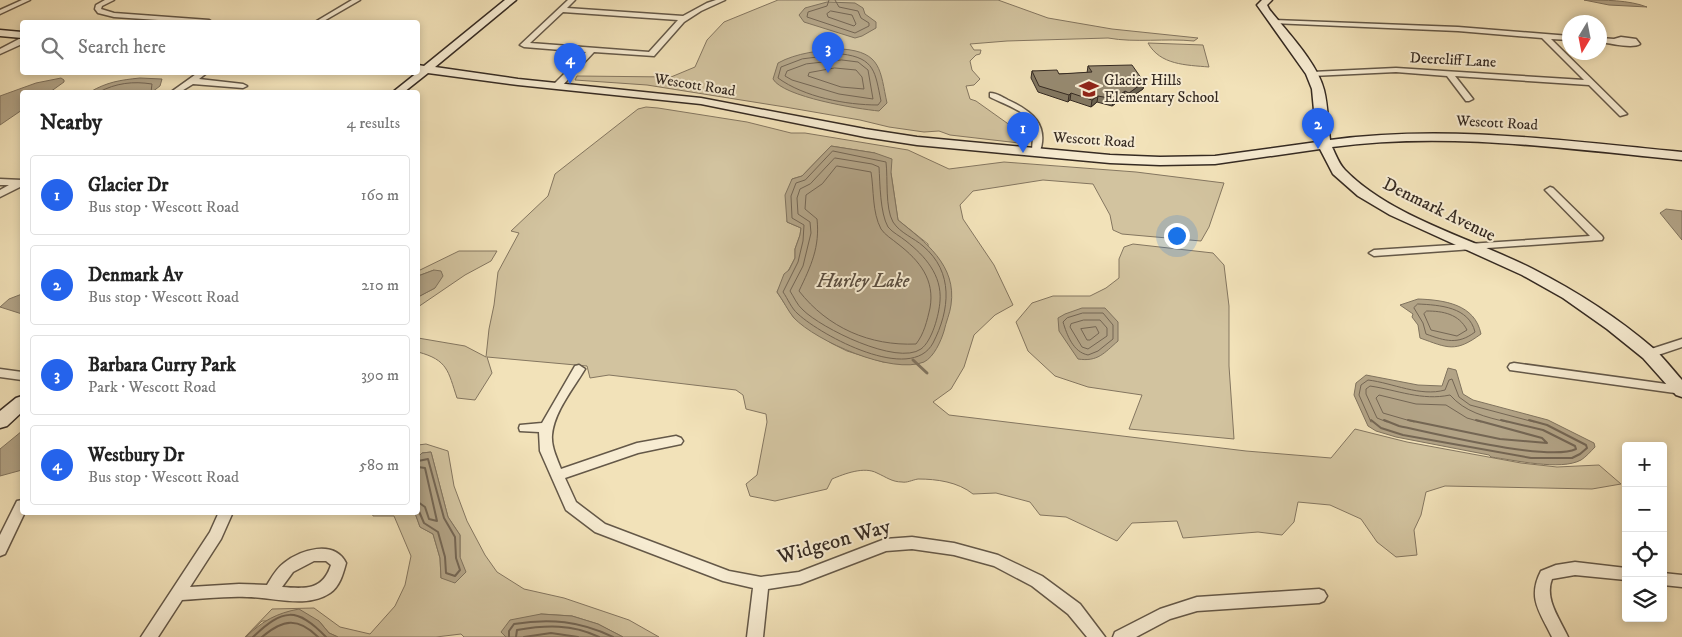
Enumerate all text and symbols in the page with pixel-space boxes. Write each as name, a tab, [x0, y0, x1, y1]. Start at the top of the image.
north arrow	[1562, 15, 1607, 60]
search box	[20, 20, 420, 75]
pin: 3	[812, 32, 844, 73]
icon: search	[38, 34, 66, 62]
text: Search here	[78, 36, 166, 59]
pin: 4	[554, 43, 586, 84]
street label: Deercliff Lane	[1409, 48, 1497, 72]
street label: Wescott Road	[652, 69, 737, 101]
place label: Glacier Hills Elementary School	[1104, 71, 1219, 107]
school or university icon: Glacier Hills Elementary School	[1078, 78, 1100, 100]
pin: 2	[1302, 108, 1334, 149]
text: Nearby	[40, 110, 102, 136]
street label: Wescott Road	[1455, 111, 1539, 135]
pin: 1	[1007, 112, 1039, 153]
text: 4 results	[347, 113, 400, 133]
street label: Wescott Road	[1051, 128, 1136, 152]
street label: Denmark Avenue	[1379, 173, 1499, 247]
text: Glacier Dr	[88, 174, 168, 197]
text: 1	[54, 185, 60, 205]
text: 160 m	[361, 185, 399, 205]
text: Bus stop · Wescott Road	[88, 197, 239, 217]
your location	[1164, 223, 1190, 249]
text: Denmark Av	[88, 264, 183, 287]
water label: Hurley Lake	[816, 270, 910, 293]
text: 2	[53, 275, 61, 295]
text: 210 m	[361, 275, 399, 295]
text: Bus stop · Wescott Road	[88, 287, 239, 307]
text: Barbara Curry Park	[88, 354, 236, 377]
text: 3	[54, 365, 60, 385]
text: 390 m	[361, 365, 399, 385]
text: Park · Wescott Road	[88, 377, 216, 397]
map controls	[1622, 442, 1667, 622]
button: +	[1622, 442, 1667, 487]
text: Westbury Dr	[88, 444, 184, 467]
text: 4	[52, 455, 62, 475]
text: 580 m	[359, 455, 399, 475]
text: Bus stop · Wescott Road	[88, 467, 239, 487]
button: −	[1622, 487, 1667, 532]
street label: Widgeon Way	[773, 513, 895, 571]
button: locate	[1622, 532, 1667, 577]
button: layers	[1622, 577, 1667, 622]

